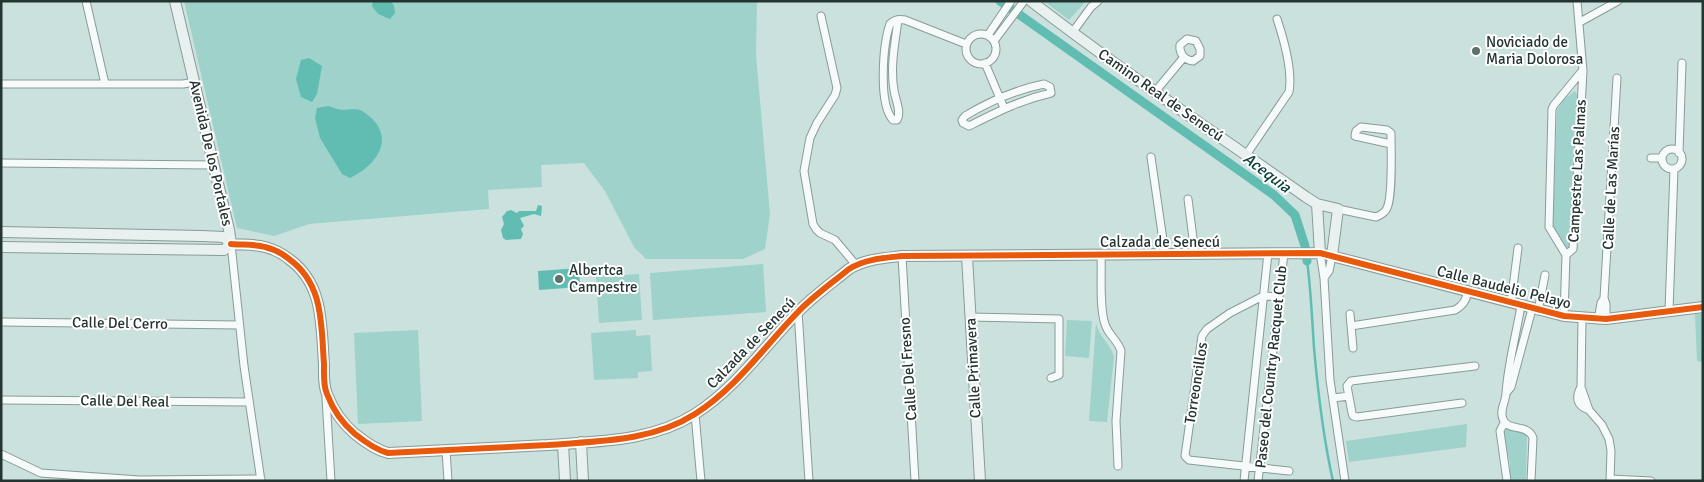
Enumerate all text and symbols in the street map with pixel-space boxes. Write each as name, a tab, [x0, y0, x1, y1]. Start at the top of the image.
place label: Noviciado de Maria Dolorosa	[1486, 33, 1583, 68]
street label: Camino Real de Senecú	[1095, 45, 1227, 145]
marker: Noviciado de Maria Dolorosa	[1470, 45, 1482, 57]
street label: Avenida De los Portales	[185, 78, 237, 228]
street label: Campestre Las Palmas	[1564, 99, 1590, 243]
street label: Calle de Las Marías	[1599, 125, 1623, 250]
water label: Acequia	[1239, 149, 1296, 198]
street label: Calzada de Senecú	[1100, 233, 1220, 251]
place label: Albertca Campestre	[569, 261, 638, 296]
street label: Calle Baudelio Pelayo	[1435, 262, 1573, 312]
street label: Paseo del Country Racquet Club	[1251, 265, 1291, 469]
marker: Albertca Campestre	[553, 273, 565, 285]
street label: Calzada de Senecú	[703, 294, 799, 392]
street label: Calle Del Cerro	[72, 313, 168, 333]
street label: Calle Del Fresno	[895, 317, 921, 421]
street label: Calle Primavera	[961, 317, 985, 419]
street label: Torreoncillos	[1181, 341, 1211, 425]
street label: Calle Del Real	[80, 391, 170, 411]

